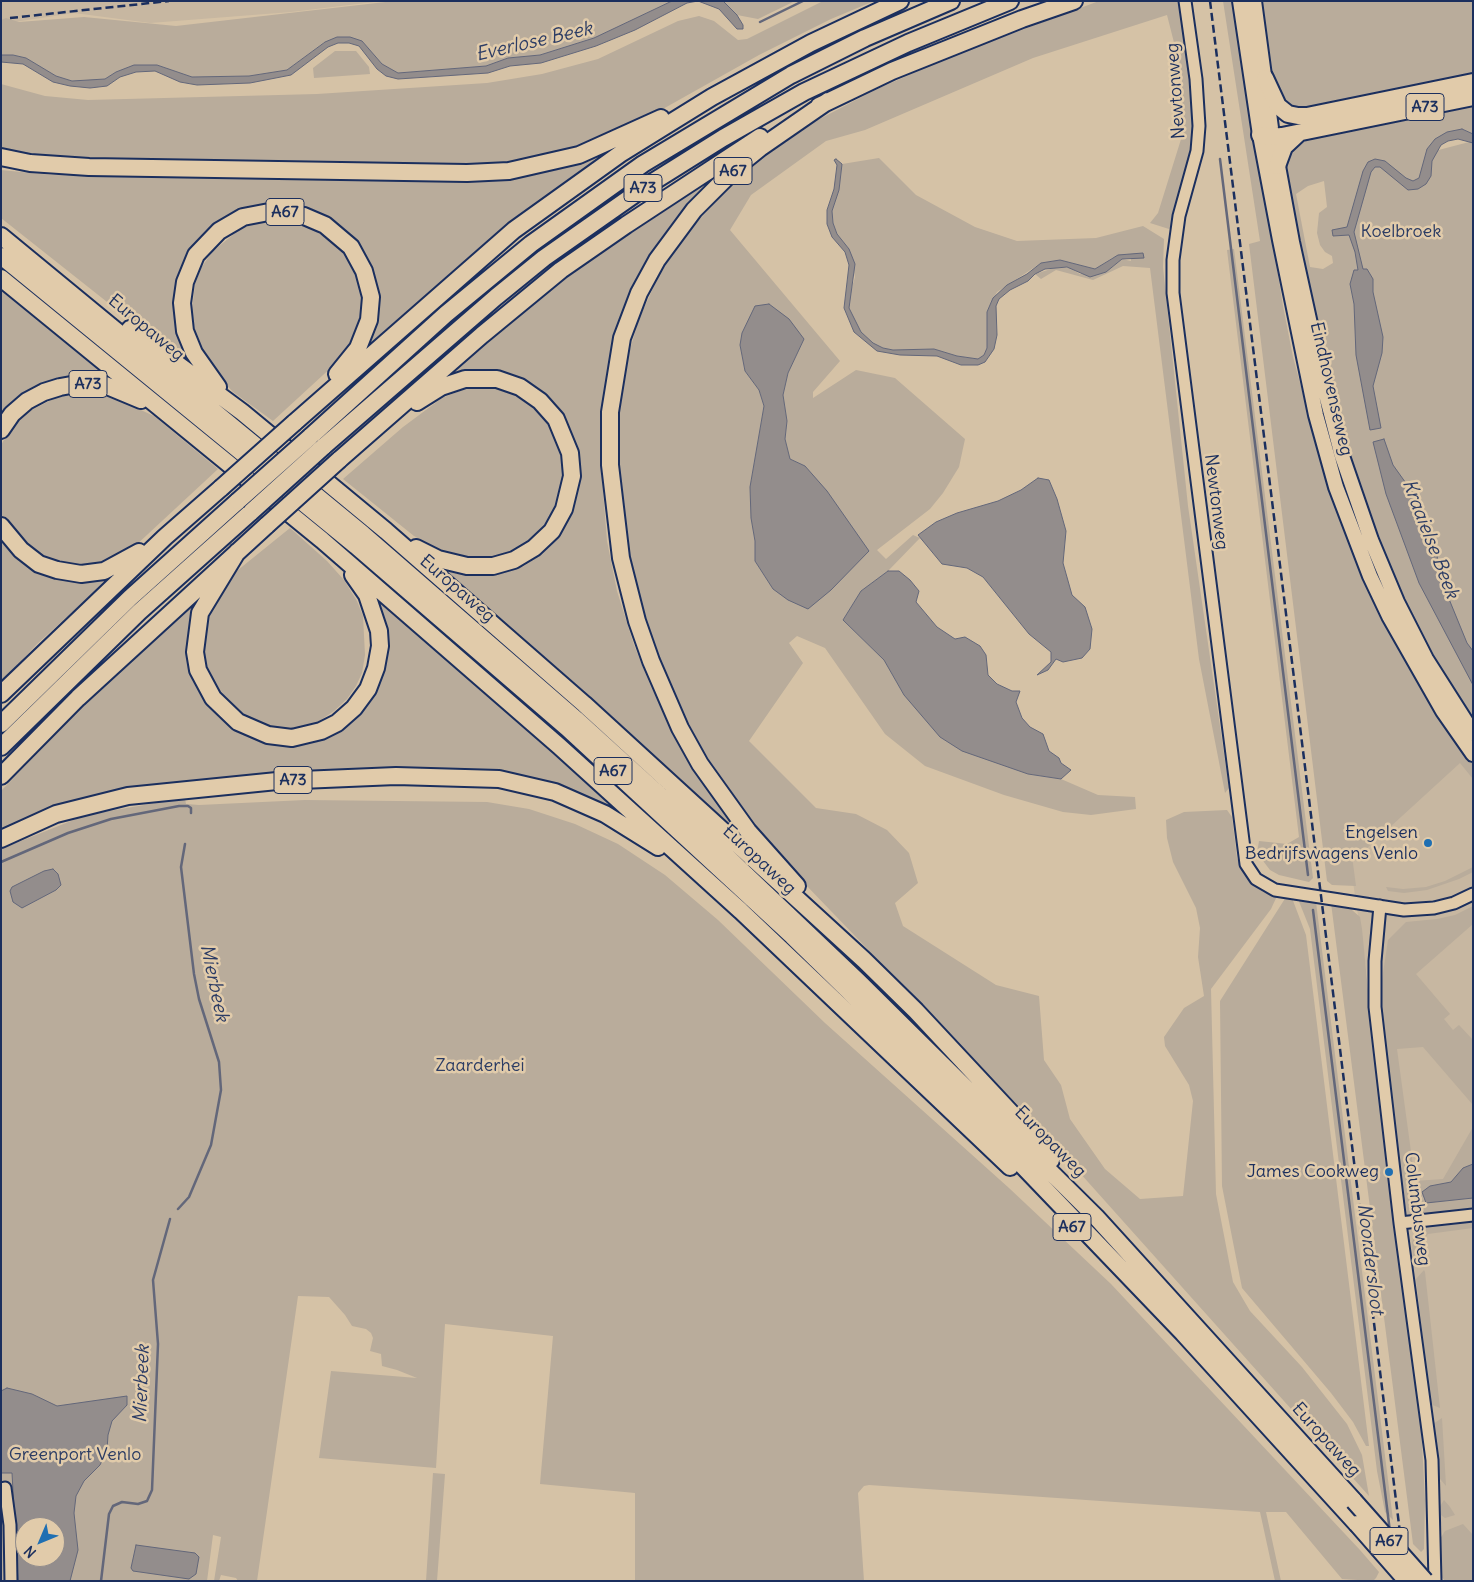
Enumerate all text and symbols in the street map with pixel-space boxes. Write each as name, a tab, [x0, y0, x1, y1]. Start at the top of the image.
water label: Everlose Beek	[473, 17, 595, 67]
street label: Newtonweg	[1162, 42, 1190, 140]
road number: A73	[1406, 94, 1444, 120]
road number: A67	[714, 158, 752, 185]
road number: A73	[624, 174, 662, 202]
road number: A67	[266, 198, 304, 226]
park label: Koelbroek	[1361, 221, 1441, 243]
street label: Europaweg	[104, 290, 188, 366]
street label: Eindhovenseweg	[1305, 320, 1357, 458]
road number: A73	[69, 370, 107, 398]
street label: Newtonweg	[1199, 453, 1233, 551]
water label: Kraaielse Beek	[1397, 476, 1463, 602]
street label: Europaweg	[415, 551, 499, 627]
road number: A67	[594, 758, 632, 784]
road number: A73	[274, 766, 312, 794]
street label: Europaweg	[718, 821, 800, 899]
place label: Engelsen Bedrijfswagens Venlo	[1245, 822, 1418, 864]
marker: Engelsen Bedrijfswagens Venlo	[1422, 837, 1434, 849]
water label: Mierbeek	[195, 942, 233, 1024]
park label: Zaarderhei	[435, 1055, 525, 1077]
street label: Europaweg	[1010, 1102, 1090, 1182]
street label: Columbusweg	[1399, 1151, 1435, 1267]
place label: James Cookweg	[1247, 1161, 1379, 1183]
marker: James Cookweg	[1383, 1166, 1395, 1178]
water label: Noordersloot	[1352, 1202, 1388, 1316]
road number: A67	[1053, 1214, 1091, 1240]
water label: Mierbeek	[129, 1345, 155, 1423]
street label: Europaweg	[1287, 1398, 1365, 1482]
park label: Greenport Venlo	[9, 1444, 141, 1466]
north arrow	[15, 1517, 65, 1567]
road number: A67	[1370, 1528, 1408, 1554]
text: N	[20, 1542, 40, 1562]

